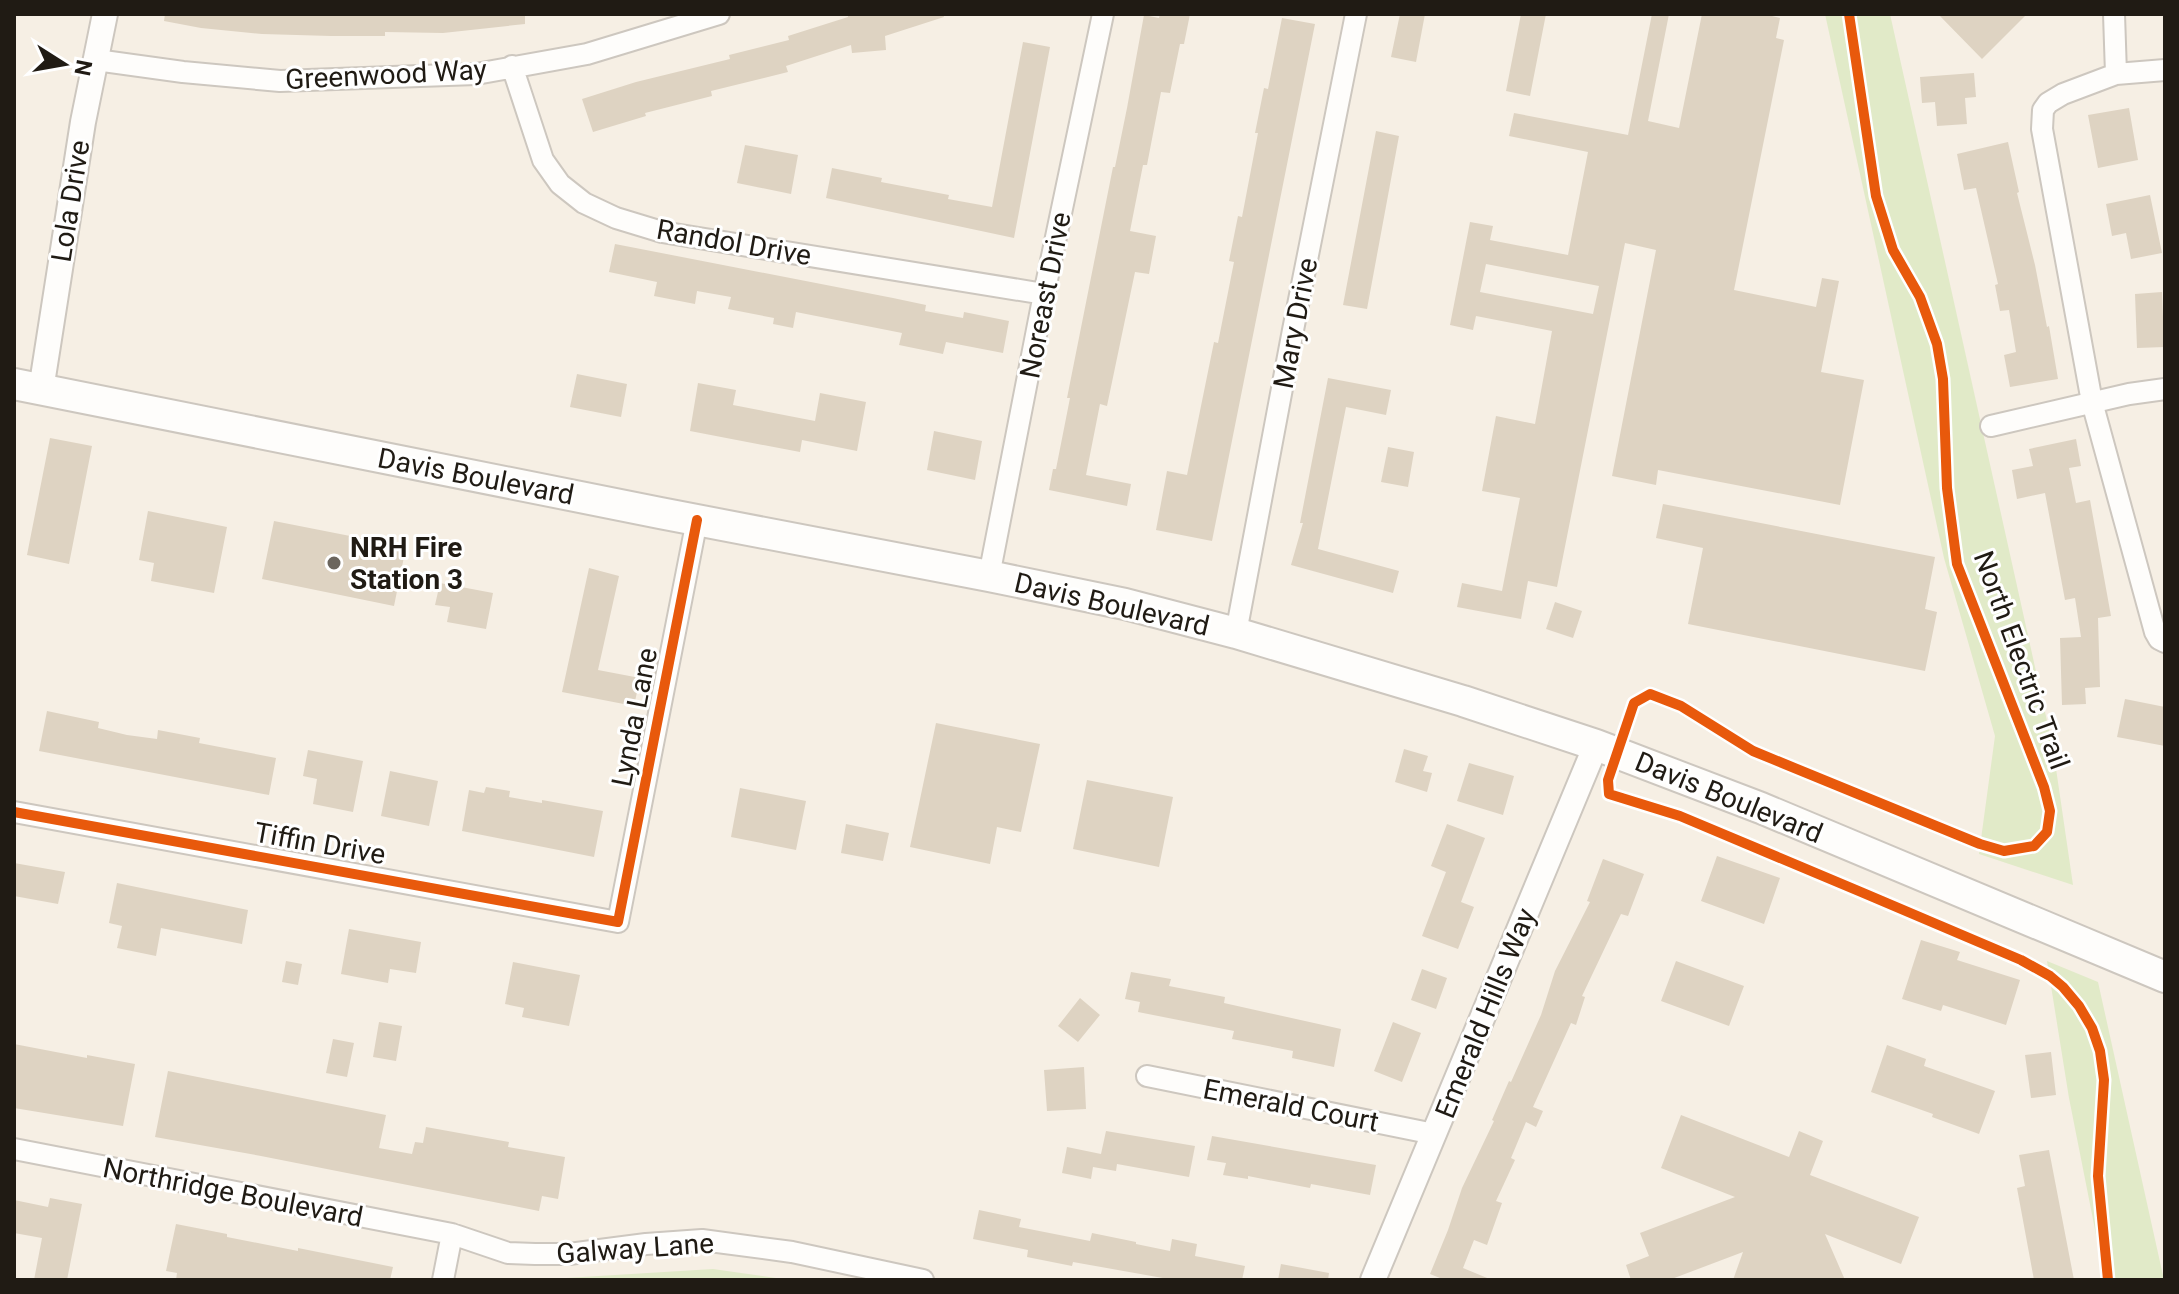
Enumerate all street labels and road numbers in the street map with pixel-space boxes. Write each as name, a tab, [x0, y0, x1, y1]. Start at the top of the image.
street label: Greenwood Way	[284, 53, 488, 96]
street label: Lola Drive	[45, 138, 96, 264]
street label: Noreast Drive	[1013, 209, 1078, 381]
street label: Randol Drive	[654, 213, 814, 272]
street label: Mary Drive	[1267, 255, 1324, 391]
street label: Davis Boulevard	[375, 441, 577, 512]
street label: North Electric Trail	[1967, 547, 2076, 774]
street label: Davis Boulevard	[1011, 566, 1213, 643]
street label: Lynda Lane	[605, 645, 664, 789]
street label: Davis Boulevard	[1630, 745, 1827, 850]
street label: Tiffin Drive	[252, 816, 388, 871]
street label: Emerald Hills Way	[1428, 903, 1543, 1123]
street label: Emerald Court	[1200, 1072, 1381, 1139]
street label: Northridge Boulevard	[100, 1151, 366, 1234]
street label: Galway Lane	[555, 1227, 715, 1270]

